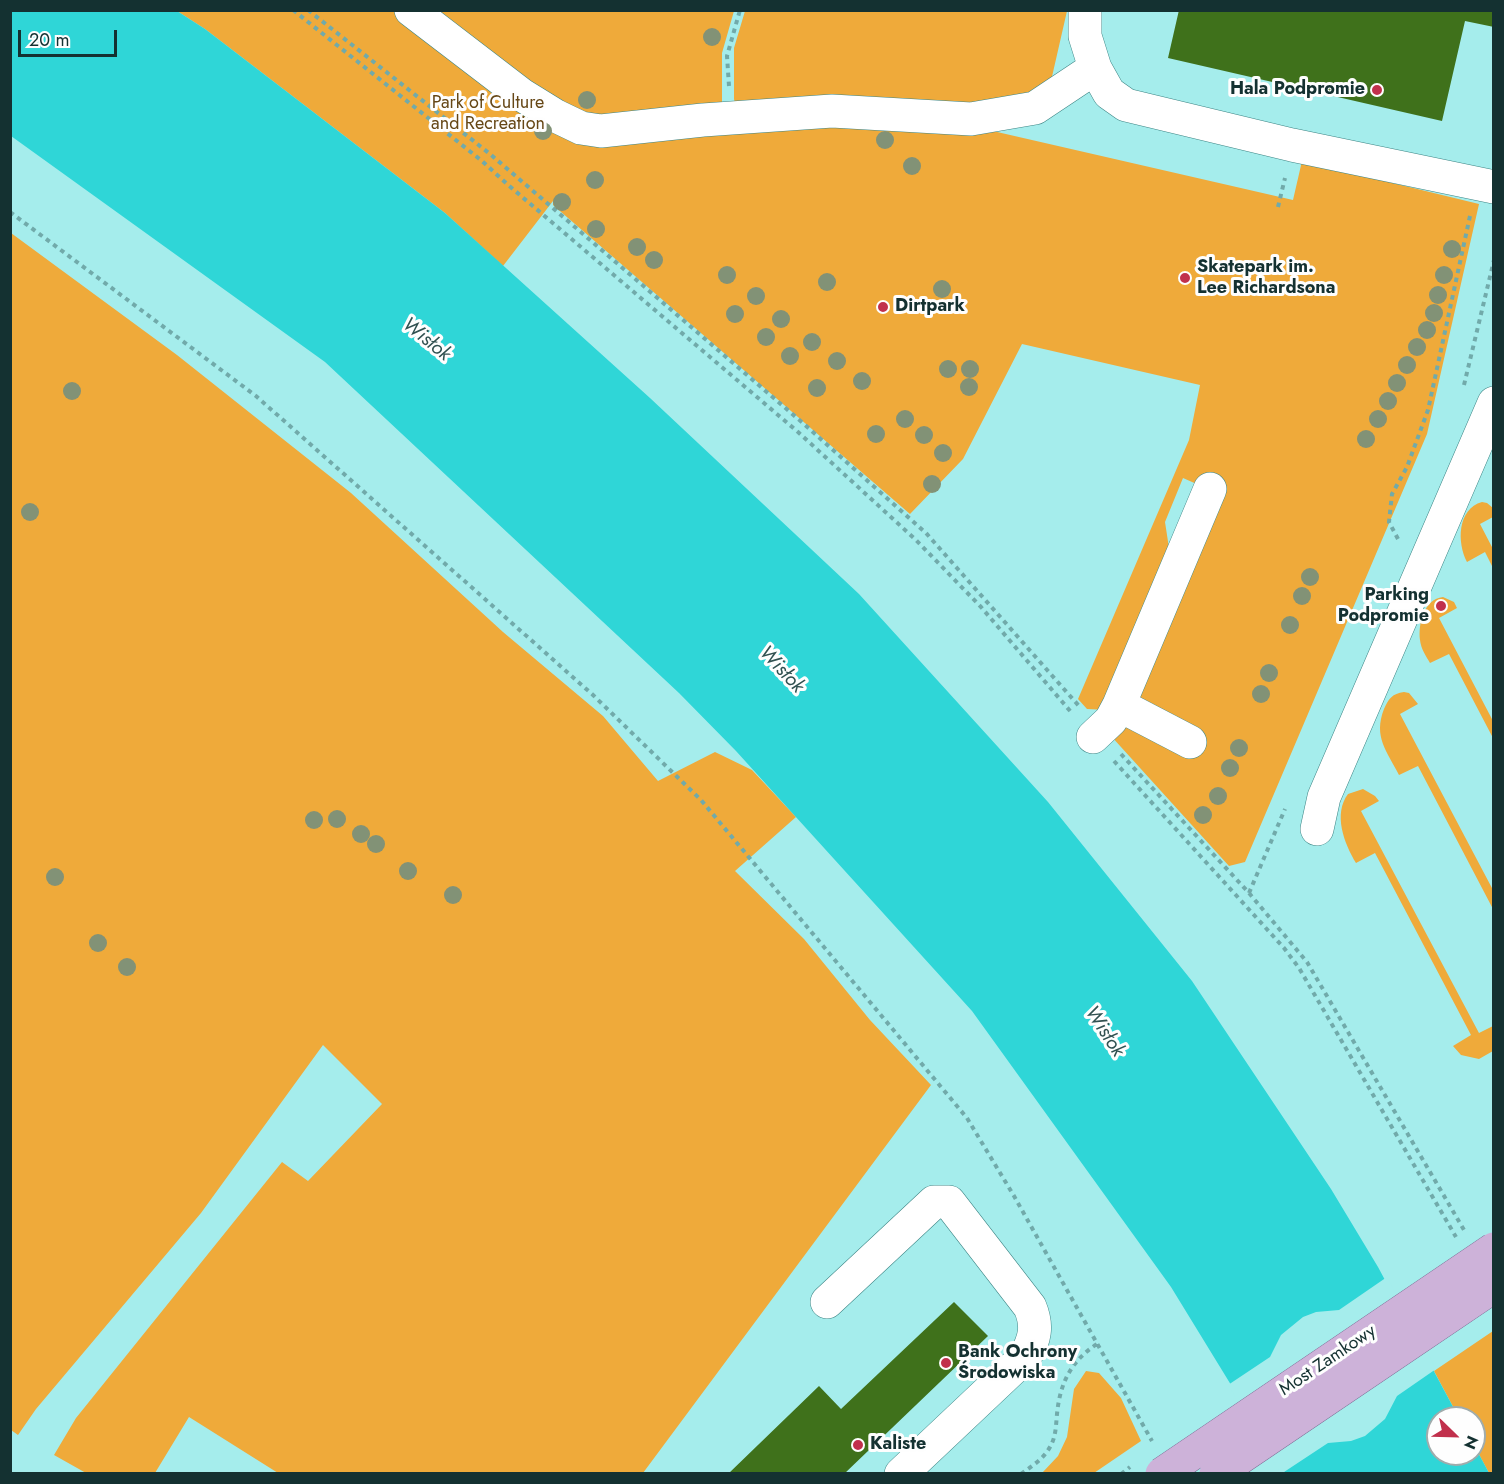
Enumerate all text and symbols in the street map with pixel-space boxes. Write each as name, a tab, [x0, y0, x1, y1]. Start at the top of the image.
scale bar	[21, 18, 120, 56]
text: 20 m	[29, 27, 69, 53]
place label: Hala Podpromie	[1230, 79, 1365, 101]
marker: Hala Podpromie	[1370, 83, 1384, 97]
park label: Park of Culture and Recreation	[431, 93, 545, 136]
place label: Skatepark im. Lee Richardsona	[1197, 257, 1335, 300]
marker: Skatepark im. Lee Richardsona	[1178, 271, 1192, 285]
place label: Dirtpark	[895, 296, 965, 318]
marker: Dirtpark	[876, 300, 890, 314]
water label: Wisłok	[397, 313, 455, 367]
place label: Parking Podpromie	[1338, 585, 1429, 628]
marker: Parking Podpromie	[1434, 599, 1448, 613]
water label: Wisłok	[753, 641, 809, 699]
water label: Wisłok	[1079, 1002, 1129, 1062]
street label: Most Zamkowy	[1276, 1321, 1380, 1401]
place label: Bank Ochrony Środowiska	[958, 1342, 1077, 1384]
marker: Bank Ochrony Środowiska	[939, 1356, 953, 1370]
north arrow	[1426, 1406, 1486, 1466]
text: N	[1458, 1432, 1484, 1453]
place label: Kaliste	[870, 1434, 926, 1456]
marker: Kaliste	[851, 1438, 865, 1452]

